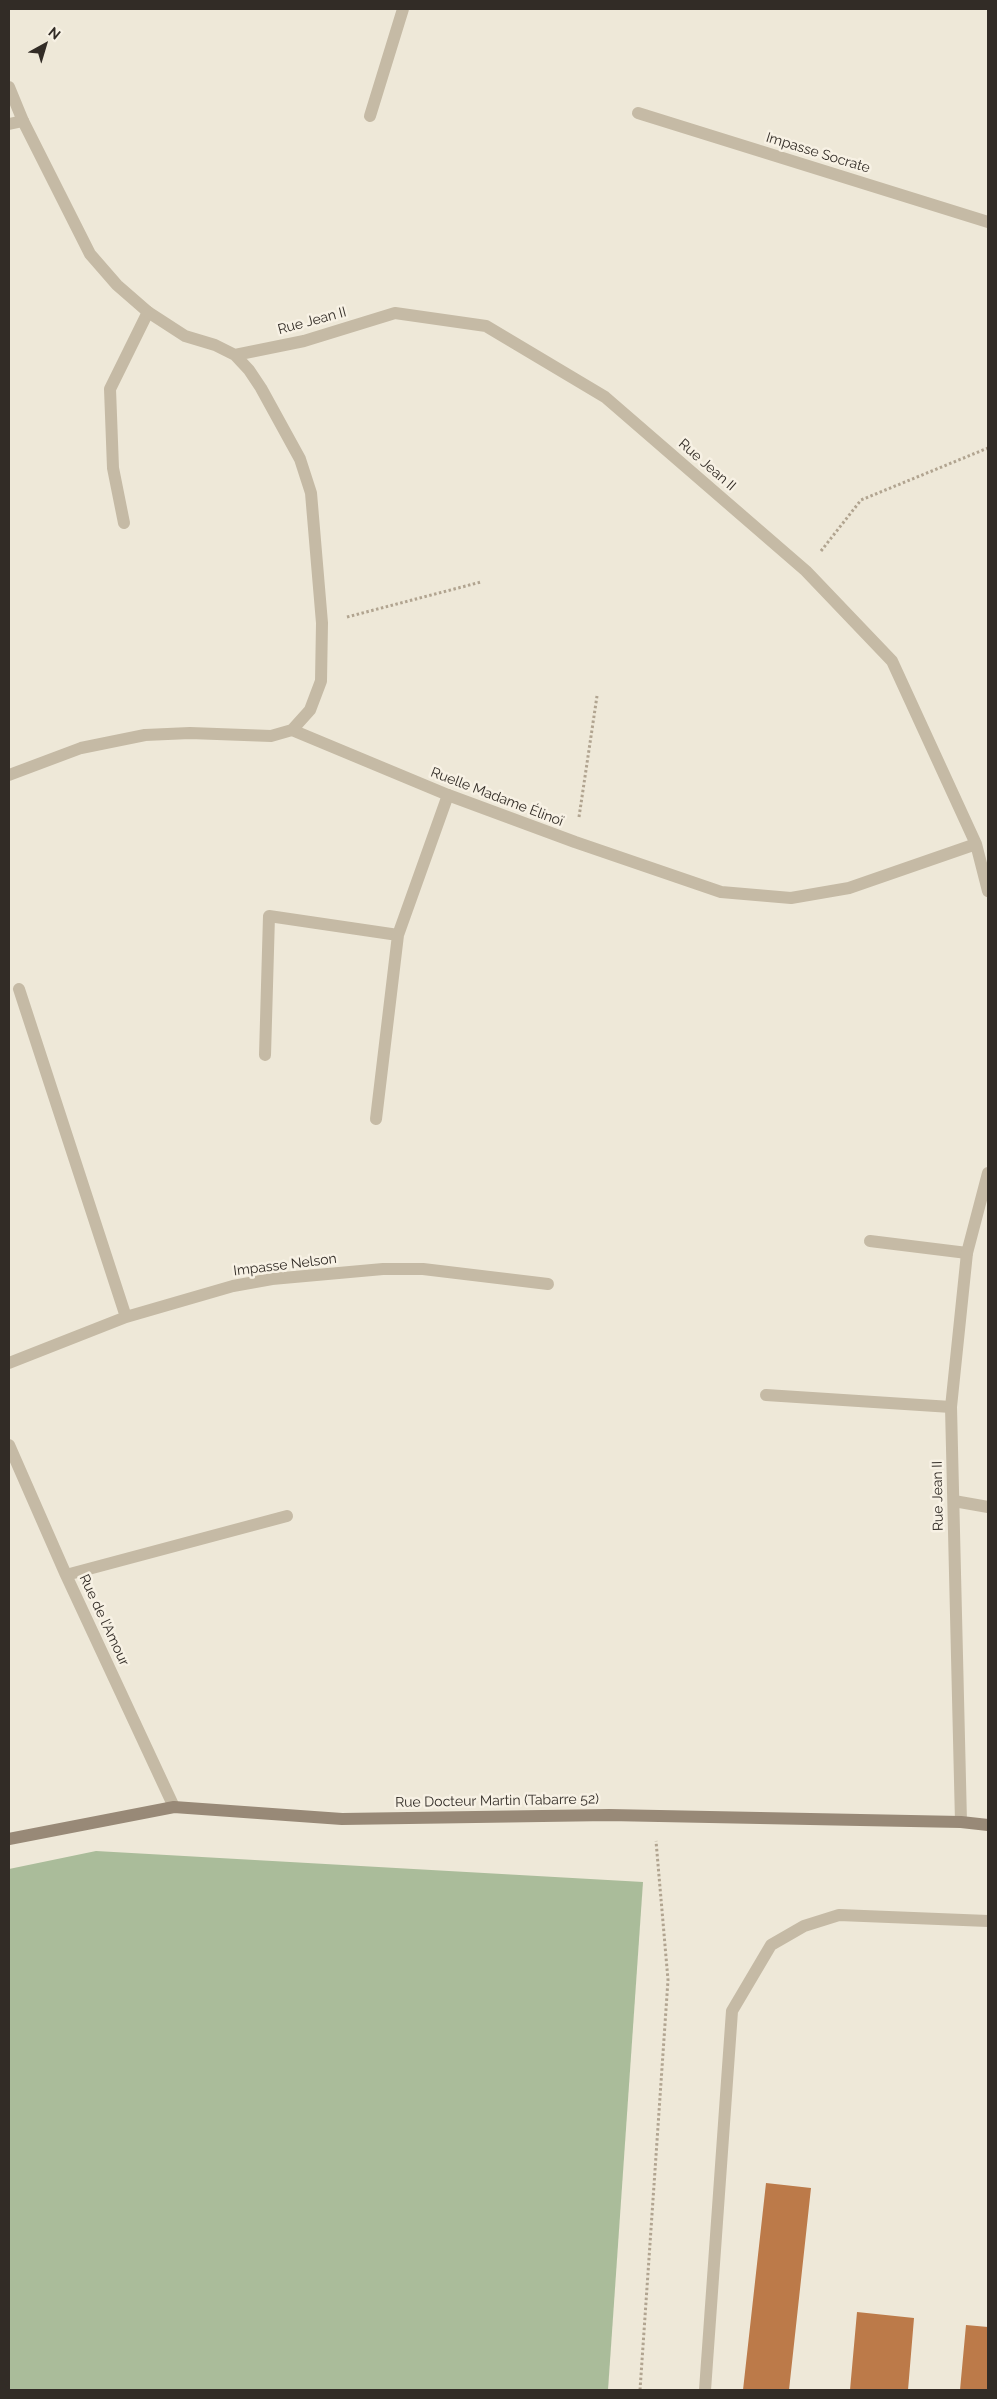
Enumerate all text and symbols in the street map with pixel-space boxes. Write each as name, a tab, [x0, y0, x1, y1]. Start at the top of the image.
north arrow	[20, 20, 70, 70]
text: N	[45, 24, 64, 43]
street label: Impasse Socrate	[764, 129, 872, 177]
street label: Rue Jean II	[276, 304, 348, 338]
street label: Rue Jean II	[675, 436, 739, 494]
street label: Ruelle Madame Élinoï	[428, 764, 566, 830]
street label: Impasse Nelson	[232, 1250, 338, 1280]
street label: Rue Jean II	[929, 1461, 947, 1531]
street label: Rue de l'Amour	[75, 1572, 133, 1668]
street label: Rue Docteur Martin (Tabarre 52)	[395, 1791, 599, 1811]

